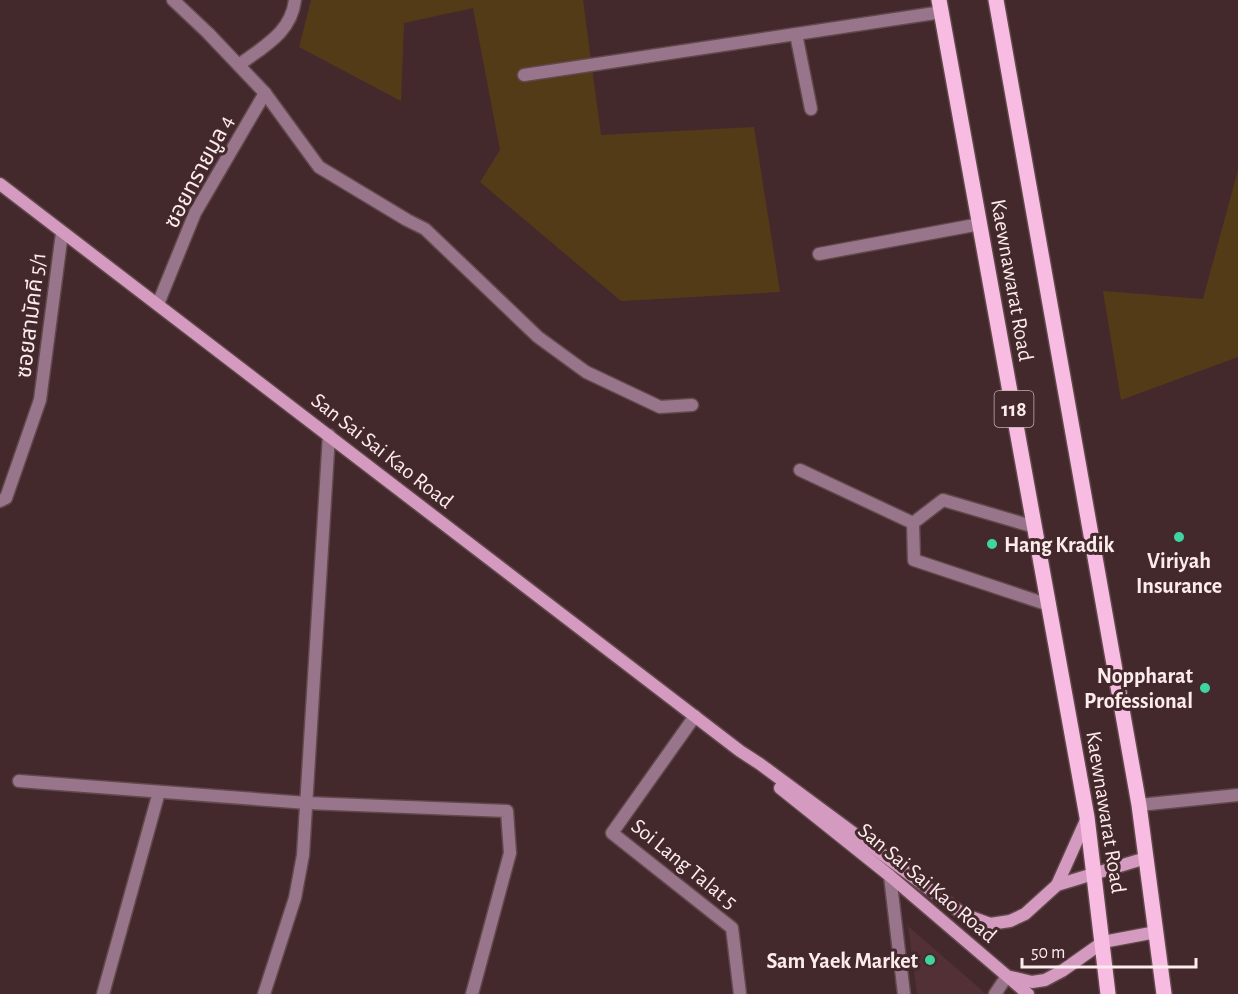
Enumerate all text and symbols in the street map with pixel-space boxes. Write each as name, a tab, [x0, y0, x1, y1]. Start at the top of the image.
street label: ซอยทรายมูล 4	[160, 111, 240, 232]
street label: Kaewnawarat Road	[987, 197, 1037, 363]
street label: ซอยสามัคคี 5/1	[12, 251, 50, 379]
street label: San Sai Sai Kao Road	[307, 389, 457, 513]
road number: 118	[994, 391, 1034, 427]
marker: Viriyah Insurance	[1172, 530, 1186, 544]
place label: Hang Kradik	[1004, 534, 1114, 556]
marker: Hang Kradik	[985, 537, 999, 551]
place label: Viriyah Insurance	[1136, 550, 1222, 597]
place label: Noppharat Professional	[1084, 665, 1194, 712]
marker: Noppharat Professional	[1198, 681, 1212, 695]
street label: Kaewnawarat Road	[1082, 729, 1130, 895]
street label: Soi Lang Talat 5	[627, 814, 742, 913]
street label: San Sai Sai Kao Road	[854, 819, 1001, 947]
scale bar	[1022, 931, 1196, 969]
text: 50 m	[1031, 944, 1065, 962]
place label: Sam Yaek Market	[766, 950, 919, 972]
marker: Sam Yaek Market	[923, 953, 937, 967]

